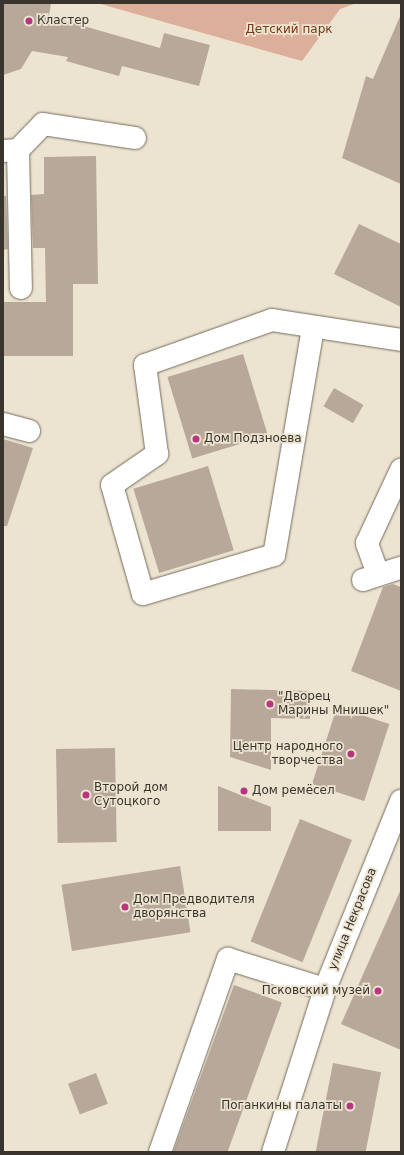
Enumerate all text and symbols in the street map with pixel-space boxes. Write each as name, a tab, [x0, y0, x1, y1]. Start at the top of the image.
place label: Кластер	[37, 14, 89, 28]
marker: Кластер	[24, 16, 34, 26]
park label: Детский парк	[245, 23, 333, 37]
place label: Дом Подзноева	[204, 432, 302, 446]
marker: Дом Подзноева	[191, 434, 201, 444]
place label: "Дворец Марины Мнишек"	[278, 690, 389, 718]
marker: "Дворец Марины Мнишек"	[265, 699, 275, 709]
place label: Центр народного творчества	[233, 740, 343, 768]
marker: Центр народного творчества	[346, 749, 356, 759]
place label: Второй дом Сутоцкого	[94, 781, 168, 809]
place label: Дом ремёсел	[252, 784, 335, 798]
marker: Дом ремёсел	[239, 786, 249, 796]
marker: Второй дом Сутоцкого	[81, 790, 91, 800]
street label: улица Некрасова	[326, 866, 380, 972]
place label: Дом Предводителя дворянства	[133, 893, 255, 921]
marker: Дом Предводителя дворянства	[120, 902, 130, 912]
place label: Псковский музей	[262, 984, 370, 998]
marker: Псковский музей	[373, 986, 383, 996]
place label: Поганкины палаты	[221, 1099, 342, 1113]
marker: Поганкины палаты	[345, 1101, 355, 1111]

